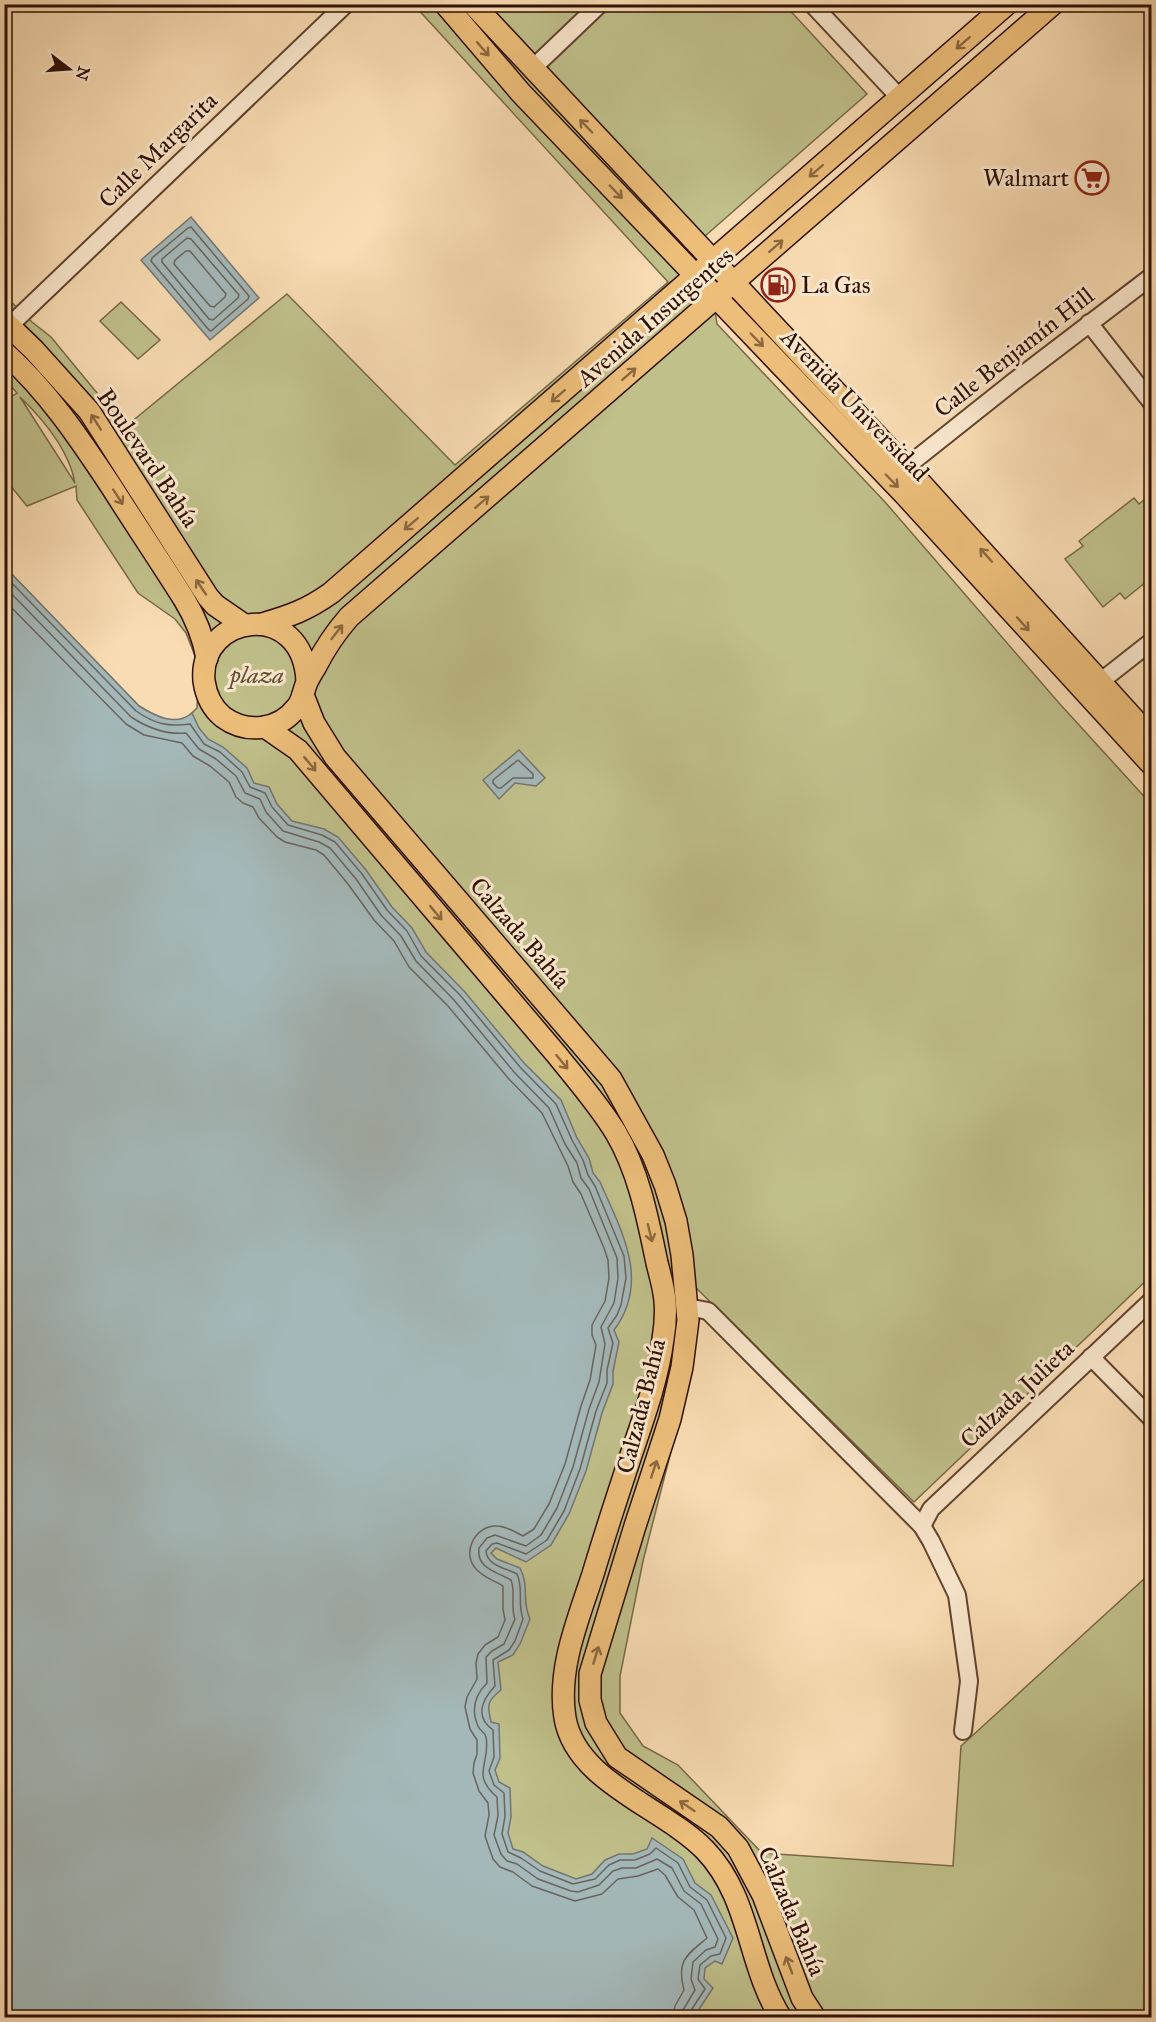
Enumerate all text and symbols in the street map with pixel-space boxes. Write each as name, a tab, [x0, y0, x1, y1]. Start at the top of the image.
one-way arrow	[956, 36, 971, 50]
north arrow	[39, 39, 99, 99]
one-way arrow	[476, 41, 490, 56]
text: N	[72, 64, 94, 83]
street label: Calle Margarita	[92, 85, 224, 214]
one-way arrow	[579, 119, 593, 134]
supermarket icon: Walmart	[1074, 160, 1110, 196]
place label: Walmart	[983, 163, 1070, 193]
one-way arrow	[808, 164, 823, 178]
one-way arrow	[608, 184, 623, 199]
one-way arrow	[768, 239, 784, 252]
street label: Avenida Insurgentes	[570, 241, 740, 394]
fuel station icon: La Gas	[760, 267, 796, 303]
place label: La Gas	[801, 270, 870, 300]
street label: Calle Benjamín Hill	[928, 280, 1100, 424]
street label: Avenida Universidad	[774, 322, 935, 488]
one-way arrow	[750, 332, 764, 347]
one-way arrow	[621, 367, 637, 380]
street label: Boulevard Bahía	[91, 383, 206, 534]
one-way arrow	[550, 389, 566, 402]
one-way arrow	[90, 414, 102, 431]
one-way arrow	[884, 473, 899, 488]
one-way arrow	[112, 488, 124, 505]
one-way arrow	[474, 495, 490, 508]
one-way arrow	[403, 516, 419, 530]
one-way arrow	[979, 548, 993, 563]
one-way arrow	[195, 579, 207, 595]
one-way arrow	[1016, 617, 1031, 632]
one-way arrow	[330, 624, 343, 640]
park label: plaza	[227, 660, 284, 690]
one-way arrow	[303, 756, 317, 771]
street label: Calzada Bahía	[464, 871, 577, 995]
one-way arrow	[429, 905, 443, 920]
one-way arrow	[556, 1053, 569, 1069]
one-way arrow	[645, 1223, 657, 1242]
street label: Calzada Julieta	[954, 1333, 1081, 1454]
street label: Calzada Bahía	[610, 1335, 672, 1476]
one-way arrow	[649, 1460, 660, 1479]
one-way arrow	[591, 1646, 602, 1665]
one-way arrow	[679, 1799, 696, 1812]
street label: Calzada Bahía	[751, 1842, 833, 1981]
one-way arrow	[783, 1957, 794, 1975]

